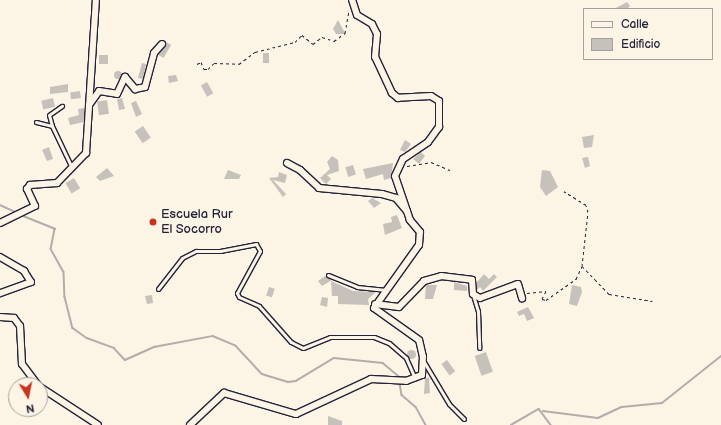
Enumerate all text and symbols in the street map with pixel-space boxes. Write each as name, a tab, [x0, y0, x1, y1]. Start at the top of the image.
legend	[583, 8, 713, 60]
text: Calle	[621, 17, 649, 32]
text: Edificio	[621, 37, 660, 52]
place label: Escuela Rur El Socorro	[161, 207, 233, 238]
marker: Escuela Rur El Socorro	[148, 217, 158, 227]
north arrow	[8, 377, 48, 417]
text: N	[25, 401, 35, 415]

